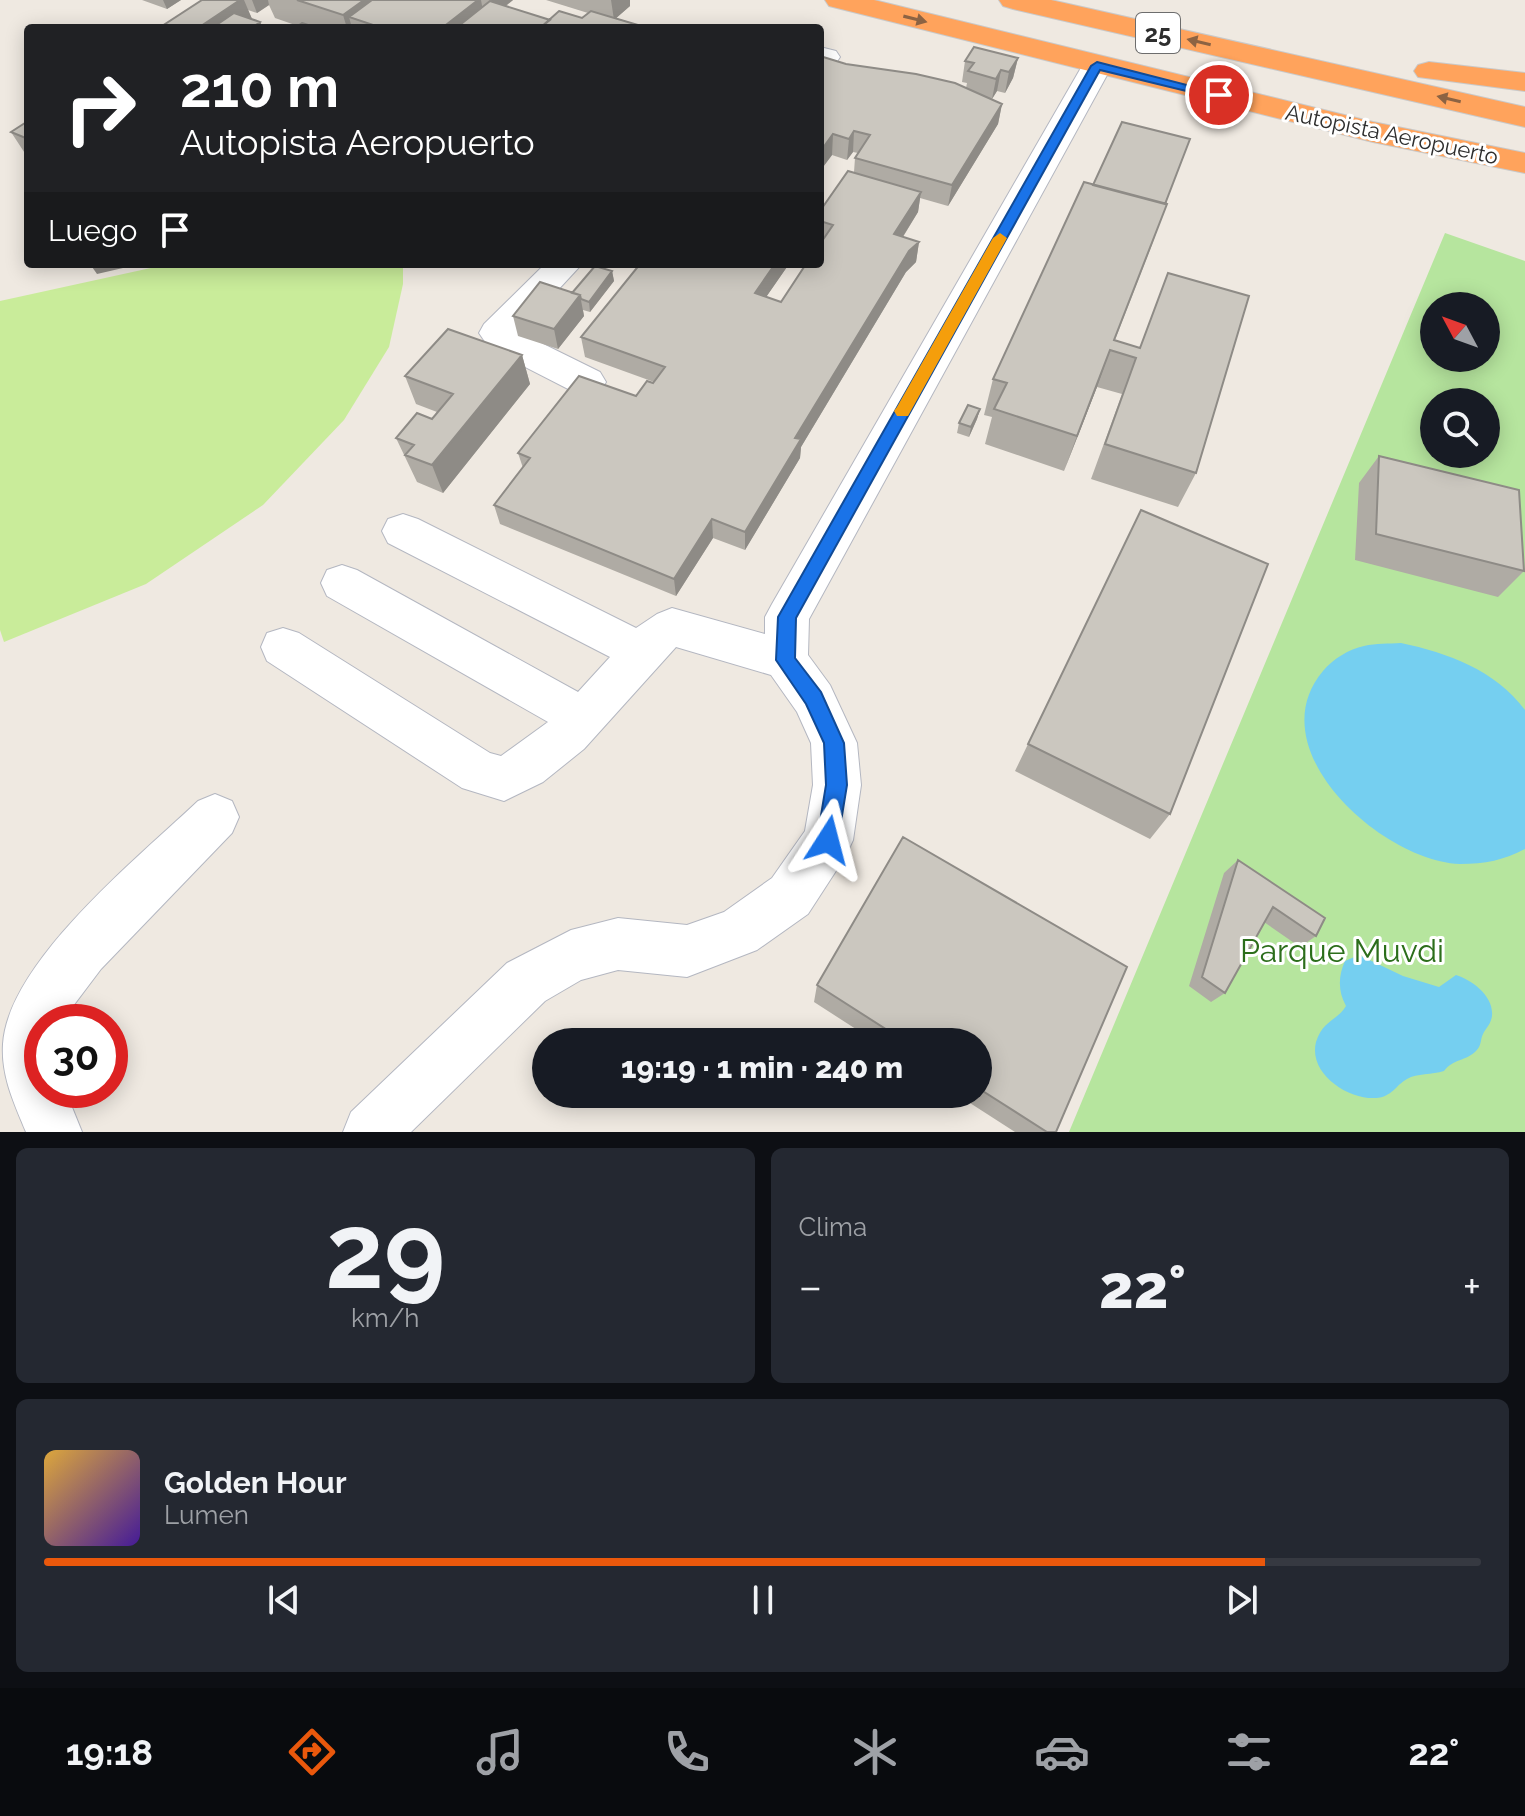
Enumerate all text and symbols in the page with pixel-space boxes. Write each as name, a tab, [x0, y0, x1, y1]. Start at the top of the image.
road number: 25	[1136, 13, 1180, 53]
one-way arrow	[902, 14, 927, 26]
one-way arrow	[1187, 35, 1212, 48]
text: 210 m	[180, 54, 339, 120]
icon: right	[48, 56, 152, 160]
pin	[1185, 61, 1253, 129]
icon: arrive	[1197, 73, 1241, 117]
one-way arrow	[1436, 92, 1461, 105]
street label: Autopista Aeropuerto	[1283, 99, 1501, 169]
text: Autopista Aeropuerto	[180, 121, 535, 163]
icon: arrive	[153, 208, 197, 252]
text: Luego	[48, 213, 137, 248]
north arrow	[1420, 292, 1500, 372]
map controls	[1420, 292, 1500, 468]
button: search	[1420, 388, 1500, 468]
position arrow	[786, 798, 870, 882]
park label: Parque Muvdi	[1240, 932, 1444, 969]
speed limit sign: 30	[24, 1004, 128, 1108]
text: 19:19 · 1 min · 240 m	[621, 1050, 903, 1085]
text: 29	[325, 1190, 445, 1312]
text: Clima	[799, 1212, 867, 1242]
text: 22°	[1099, 1252, 1186, 1322]
text: −	[799, 1261, 822, 1312]
text: +	[1463, 1261, 1481, 1312]
text: km/h	[351, 1303, 420, 1333]
text: Golden Hour	[164, 1465, 347, 1500]
text: Lumen	[164, 1500, 249, 1530]
icon: previous	[262, 1578, 306, 1622]
icon: pause	[741, 1578, 785, 1622]
icon: next	[1220, 1578, 1264, 1622]
icon: directions	[284, 1724, 340, 1780]
icon: music	[472, 1724, 528, 1780]
icon: phone	[659, 1724, 715, 1780]
icon: climate	[847, 1724, 903, 1780]
icon: car	[1034, 1724, 1090, 1780]
icon: filters	[1221, 1724, 1277, 1780]
text: 19:18	[66, 1731, 153, 1773]
text: 22°	[1409, 1731, 1459, 1773]

